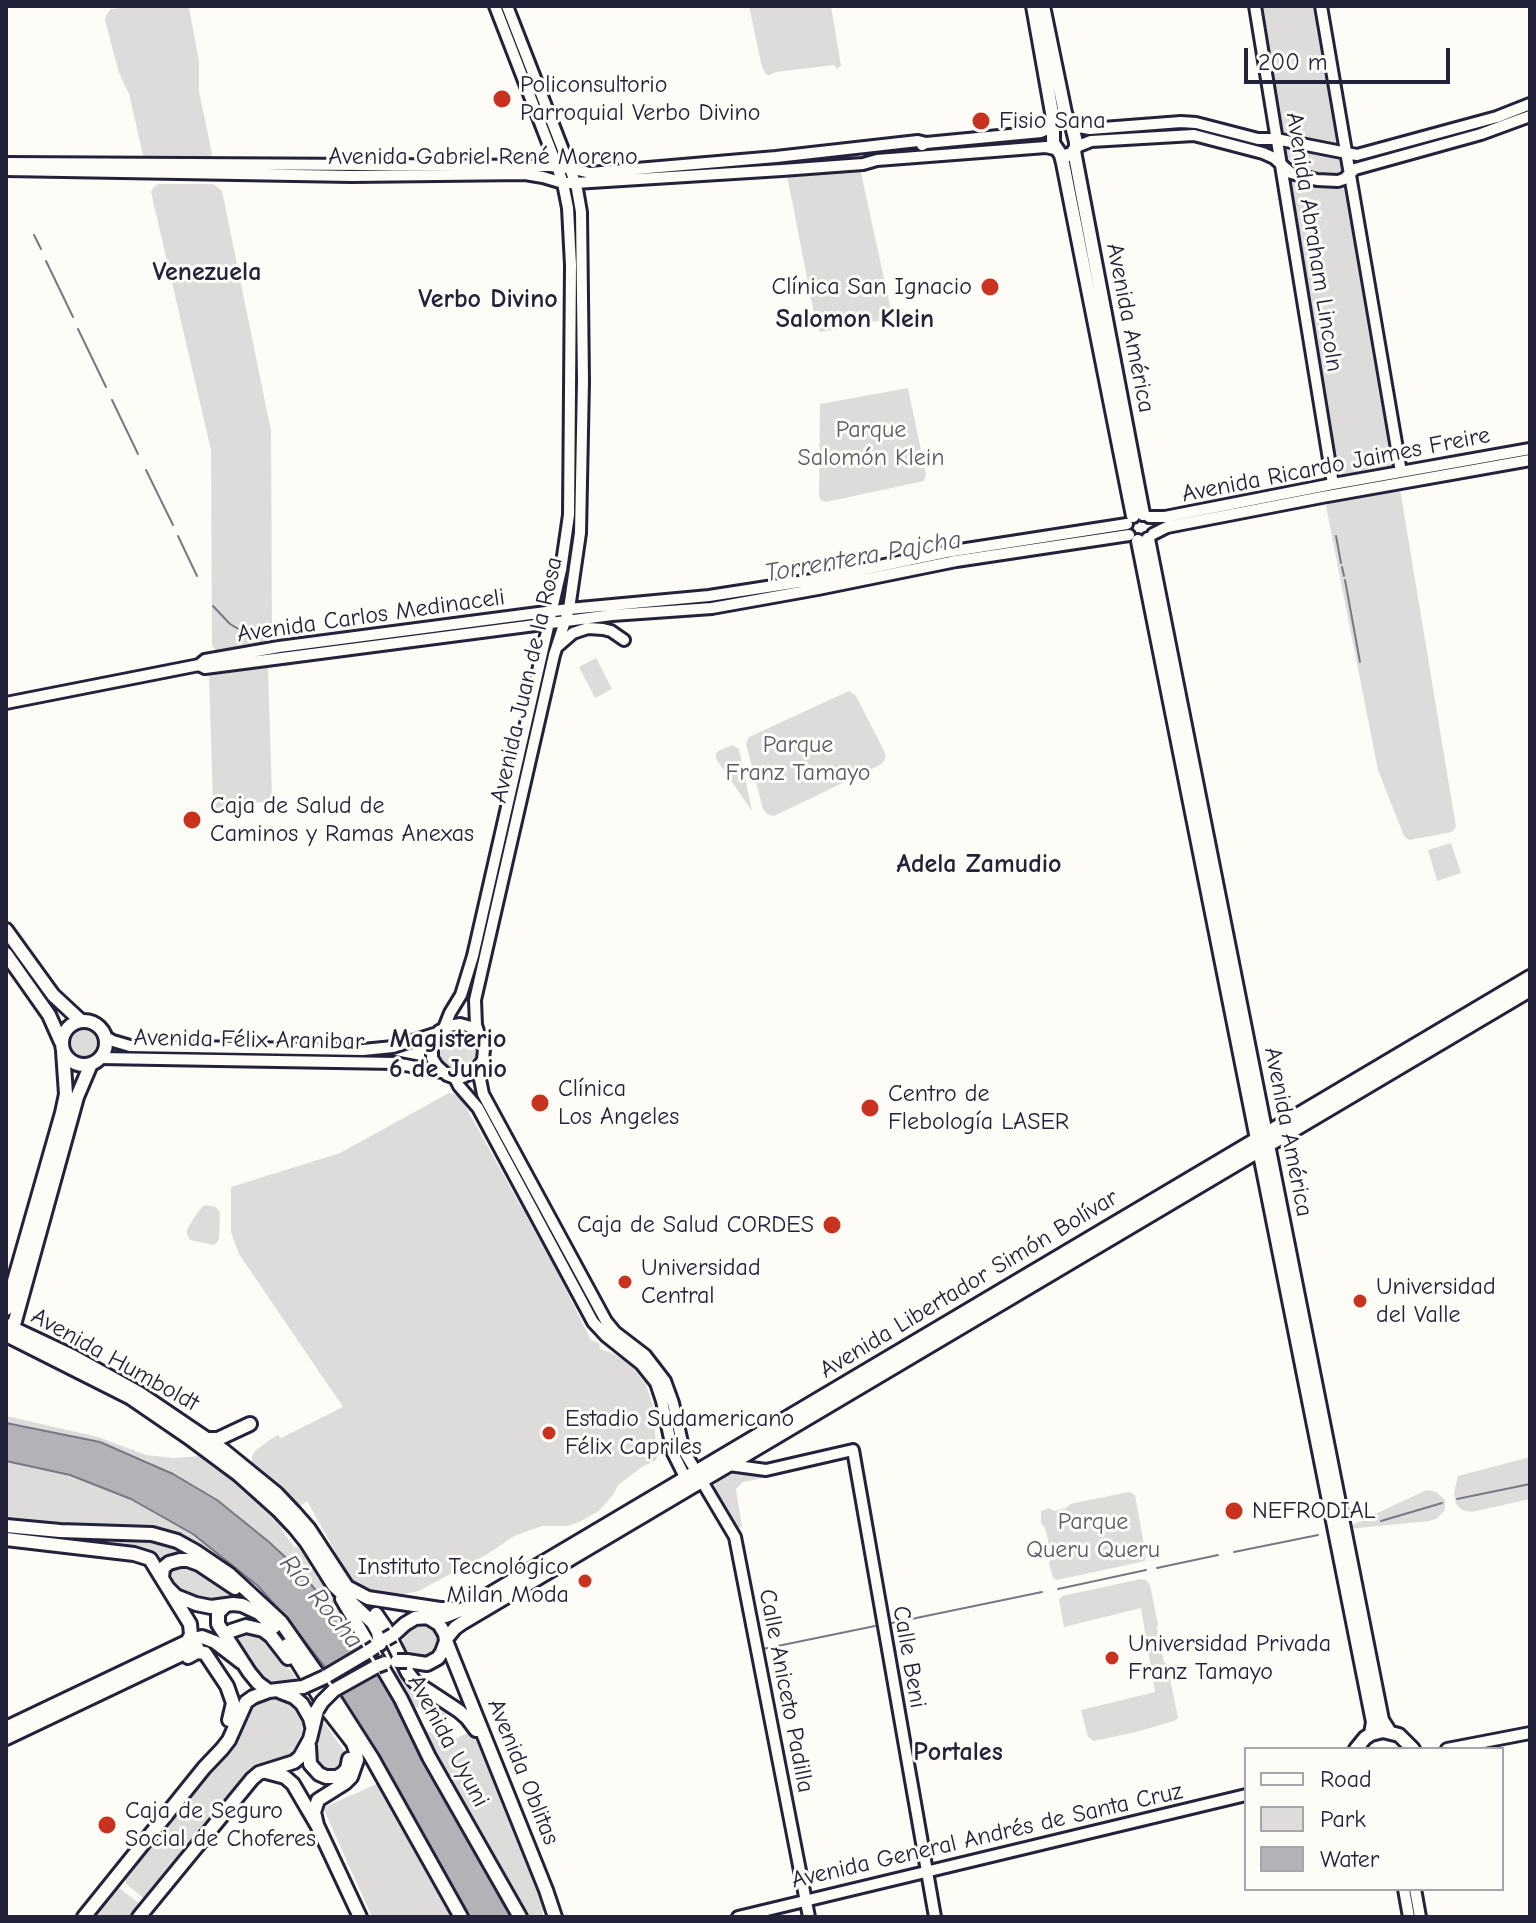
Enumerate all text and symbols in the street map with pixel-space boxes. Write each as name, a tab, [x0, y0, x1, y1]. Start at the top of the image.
scale bar	[1248, 32, 1454, 82]
text: 200 m	[1258, 48, 1328, 76]
place label: Policonsultorio Parroquial Verbo Divino	[520, 71, 760, 127]
marker: Policonsultorio Parroquial Verbo Divino	[491, 88, 513, 110]
place label: Fisio Sana	[999, 107, 1106, 135]
marker: Fisio Sana	[970, 110, 992, 132]
street label: Avenida Abraham Lincoln	[1279, 110, 1349, 374]
street label: Avenida Gabriel René Moreno	[328, 143, 638, 171]
street label: Avenida América	[1099, 241, 1161, 415]
district label: Venezuela	[153, 257, 261, 289]
place label: Clínica San Ignacio	[771, 273, 972, 301]
marker: Clínica San Ignacio	[979, 276, 1001, 298]
district label: Verbo Divino	[418, 284, 558, 316]
district label: Salomon Klein	[776, 304, 934, 336]
park label: Parque Salomón Klein	[798, 416, 944, 472]
street label: Avenida Ricardo Jaimes Freire	[1179, 421, 1493, 509]
water label: Torrentera Pajcha	[762, 524, 964, 590]
street label: Avenida Juan de la Rosa	[485, 554, 569, 806]
street label: Avenida Carlos Medinaceli	[235, 583, 507, 649]
park label: Parque Franz Tamayo	[726, 731, 870, 787]
place label: Caja de Salud de Caminos y Ramas Anexas	[210, 792, 474, 848]
marker: Caja de Salud de Caminos y Ramas Anexas	[181, 809, 203, 831]
district label: Adela Zamudio	[897, 849, 1061, 881]
street label: Avenida Félix Aranibar	[133, 1024, 365, 1056]
district label: Magisterio 6 de Junio	[389, 1024, 507, 1086]
street label: Avenida América	[1257, 1045, 1319, 1219]
place label: Clínica Los Angeles	[558, 1075, 679, 1131]
place label: Centro de Flebología LASER	[888, 1080, 1069, 1136]
marker: Clínica Los Angeles	[529, 1092, 551, 1114]
marker: Centro de Flebología LASER	[859, 1097, 881, 1119]
street label: Avenida Libertador Simón Bolívar	[815, 1183, 1123, 1385]
place label: Caja de Salud CORDES	[577, 1211, 814, 1239]
marker: Caja de Salud CORDES	[821, 1214, 843, 1236]
place label: Universidad Central	[641, 1254, 761, 1310]
marker: Universidad Central	[616, 1273, 634, 1291]
place label: Universidad del Valle	[1376, 1273, 1496, 1329]
marker: Universidad del Valle	[1351, 1292, 1369, 1310]
street label: Avenida Humboldt	[26, 1302, 204, 1418]
place label: Estadio Sudamericano Félix Capriles	[565, 1405, 794, 1461]
marker: Estadio Sudamericano Félix Capriles	[540, 1424, 558, 1442]
place label: NEFRODIAL	[1252, 1497, 1376, 1525]
marker: NEFRODIAL	[1223, 1500, 1245, 1522]
park label: Parque Queru Queru	[1026, 1508, 1160, 1564]
water label: Río Rocha	[273, 1549, 369, 1655]
place label: Instituto Tecnológico Milan Moda	[357, 1553, 569, 1609]
marker: Instituto Tecnológico Milan Moda	[576, 1572, 594, 1590]
street label: Calle Aniceto Padilla	[752, 1587, 820, 1795]
street label: Calle Beni	[886, 1604, 932, 1710]
place label: Universidad Privada Franz Tamayo	[1128, 1630, 1331, 1686]
marker: Universidad Privada Franz Tamayo	[1103, 1649, 1121, 1667]
street label: Avenida Uyuni	[401, 1670, 495, 1812]
street label: Avenida Oblitas	[481, 1695, 565, 1849]
district label: Portales	[913, 1737, 1003, 1769]
legend	[1244, 1747, 1504, 1891]
text: Road	[1320, 1765, 1372, 1793]
street label: Avenida General Andrés de Santa Cruz	[789, 1777, 1185, 1895]
place label: Caja de Seguro Social de Choferes	[125, 1797, 316, 1853]
text: Park	[1320, 1805, 1366, 1833]
marker: Caja de Seguro Social de Choferes	[96, 1814, 118, 1836]
text: Water	[1320, 1845, 1379, 1873]

